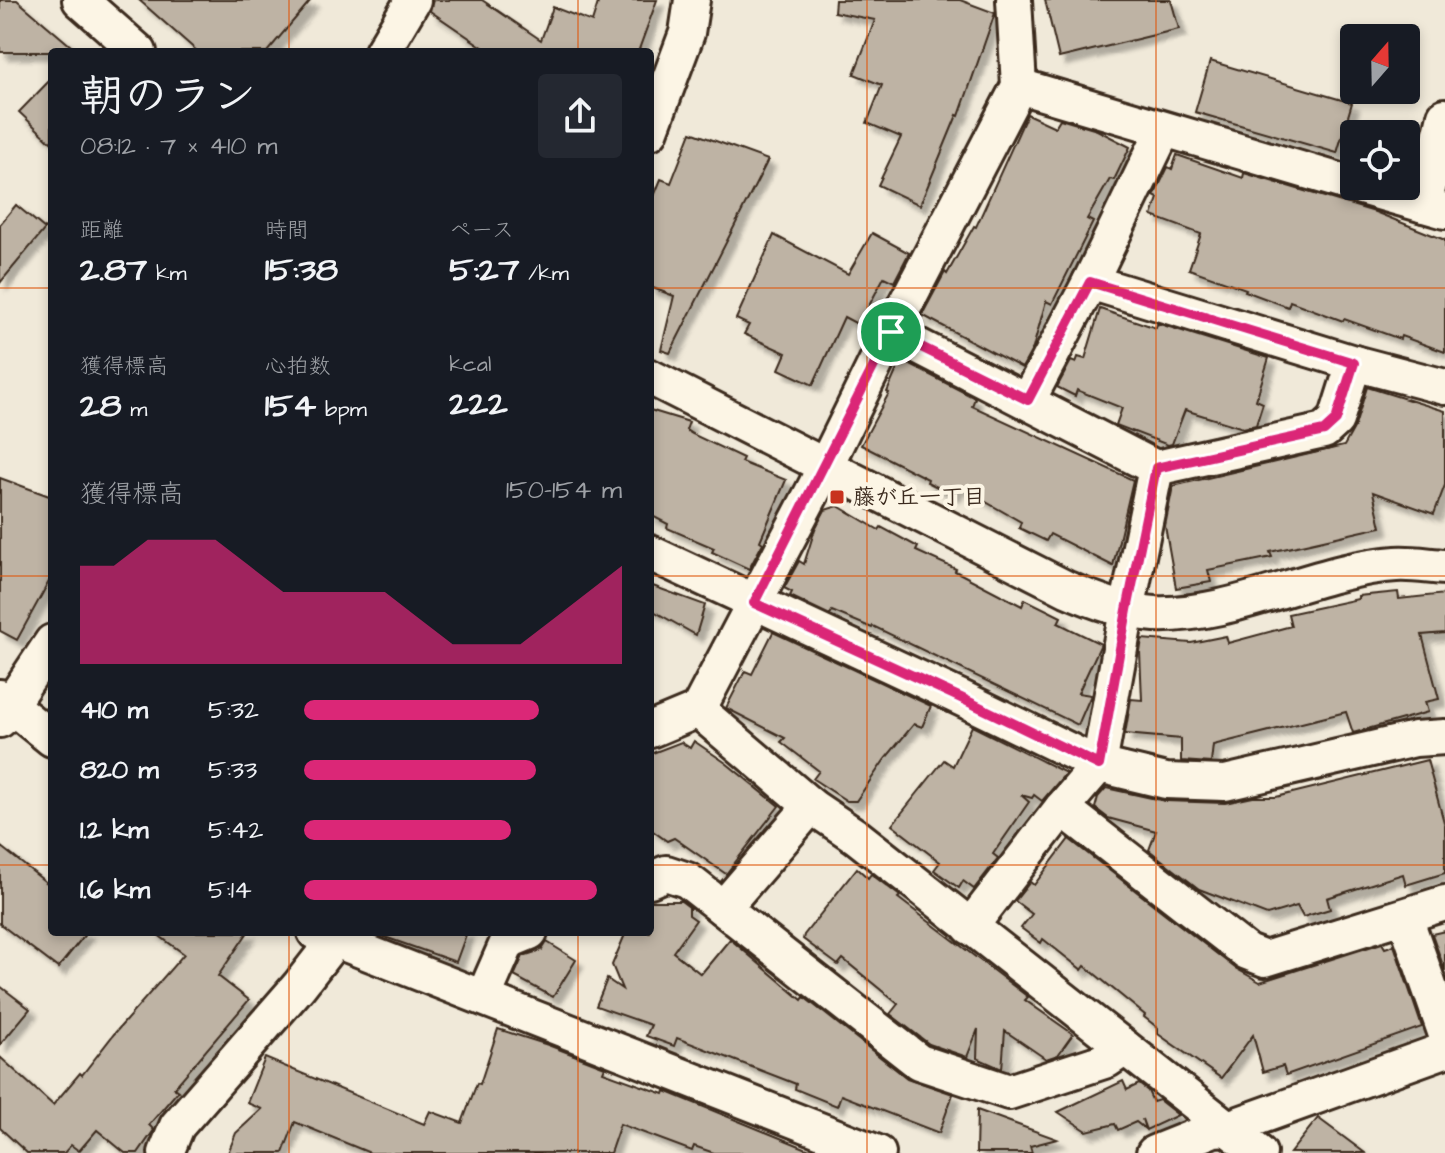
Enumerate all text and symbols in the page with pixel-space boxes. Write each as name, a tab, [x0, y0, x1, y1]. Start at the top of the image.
north arrow	[1340, 24, 1420, 104]
map controls	[1340, 24, 1420, 200]
text: 朝のラン	[80, 67, 256, 128]
button: share	[538, 74, 622, 158]
button: locate	[1340, 120, 1420, 200]
text: 08:12 · 7 × 410 m	[80, 128, 277, 164]
text: 距離	[80, 215, 124, 246]
text: 時間	[265, 215, 309, 246]
text: ペース	[449, 215, 514, 246]
text: 2.87	[80, 246, 147, 294]
text: 15:38	[265, 246, 338, 294]
text: 5:27	[449, 246, 519, 294]
text: km	[147, 258, 187, 289]
text: /km	[519, 258, 569, 289]
pin	[857, 298, 925, 366]
icon: arrive	[869, 310, 913, 354]
text: kcal	[449, 349, 491, 380]
text: 獲得標高	[80, 351, 168, 382]
text: 心拍数	[265, 351, 331, 382]
text: 222	[449, 380, 508, 428]
text: 28	[80, 382, 122, 430]
text: 154	[265, 382, 316, 430]
text: m	[122, 394, 147, 425]
text: bpm	[316, 394, 367, 425]
text: 150–154 m	[506, 472, 622, 508]
text: 獲得標高	[80, 476, 184, 512]
place label: 藤が丘一丁目	[853, 482, 985, 513]
marker: 藤が丘一丁目	[828, 488, 846, 506]
text: 410 m	[80, 692, 148, 728]
text: 5:32	[208, 692, 259, 728]
text: 820 m	[80, 752, 159, 788]
text: 5:33	[208, 752, 257, 788]
text: 1.2 km	[80, 812, 148, 848]
text: 5:42	[208, 812, 263, 848]
text: 1.6 km	[80, 872, 150, 908]
text: 5:14	[208, 872, 252, 908]

